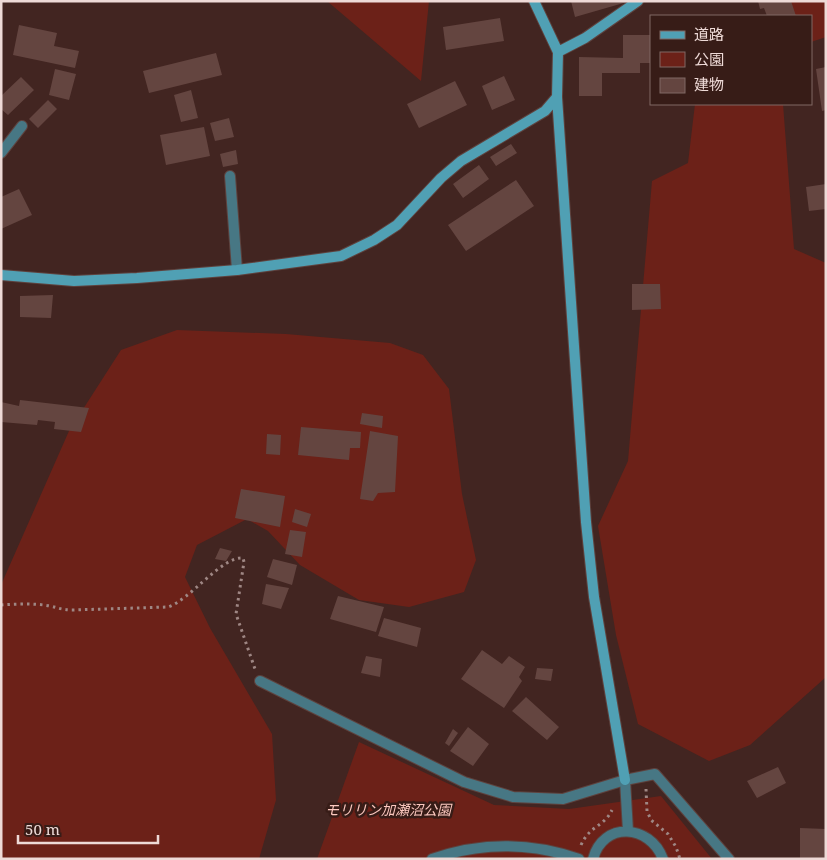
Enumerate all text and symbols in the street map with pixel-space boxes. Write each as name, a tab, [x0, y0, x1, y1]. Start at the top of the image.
legend	[650, 15, 812, 105]
text: 道路	[694, 24, 724, 44]
text: 公園	[694, 49, 724, 69]
text: 建物	[694, 74, 724, 94]
park label: モリリン加瀬沼公園	[325, 800, 453, 819]
scale bar	[18, 812, 158, 844]
text: 50 m	[25, 819, 60, 839]

